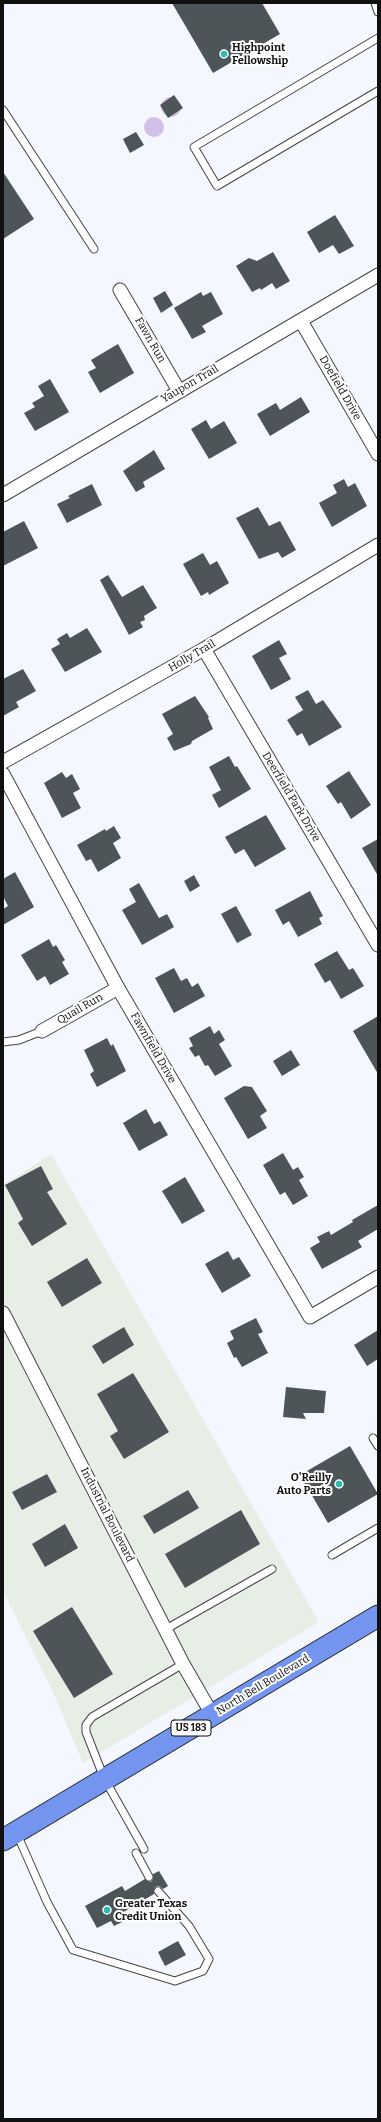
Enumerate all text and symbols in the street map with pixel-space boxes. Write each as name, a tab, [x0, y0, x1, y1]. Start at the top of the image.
place label: Highpoint Fellowship	[232, 41, 288, 67]
marker: Highpoint Fellowship	[219, 49, 229, 59]
street label: Fawn Run	[132, 315, 168, 365]
street label: Doefield Drive	[316, 353, 364, 423]
street label: Yaupon Trail	[159, 362, 221, 406]
street label: Holly Trail	[166, 637, 218, 675]
street label: Deerfield Park Drive	[259, 750, 323, 844]
street label: Quail Run	[55, 991, 105, 1027]
street label: Fawnfield Drive	[127, 1010, 179, 1086]
street label: Industrial Boulevard	[77, 1465, 137, 1565]
place label: O'Reilly Auto Parts	[277, 1471, 331, 1497]
marker: O'Reilly Auto Parts	[334, 1479, 344, 1489]
street label: North Bell Boulevard	[214, 1652, 312, 1718]
road number: US 183	[171, 1720, 211, 1736]
place label: Greater Texas Credit Union	[115, 1897, 187, 1923]
marker: Greater Texas Credit Union	[102, 1905, 112, 1915]

